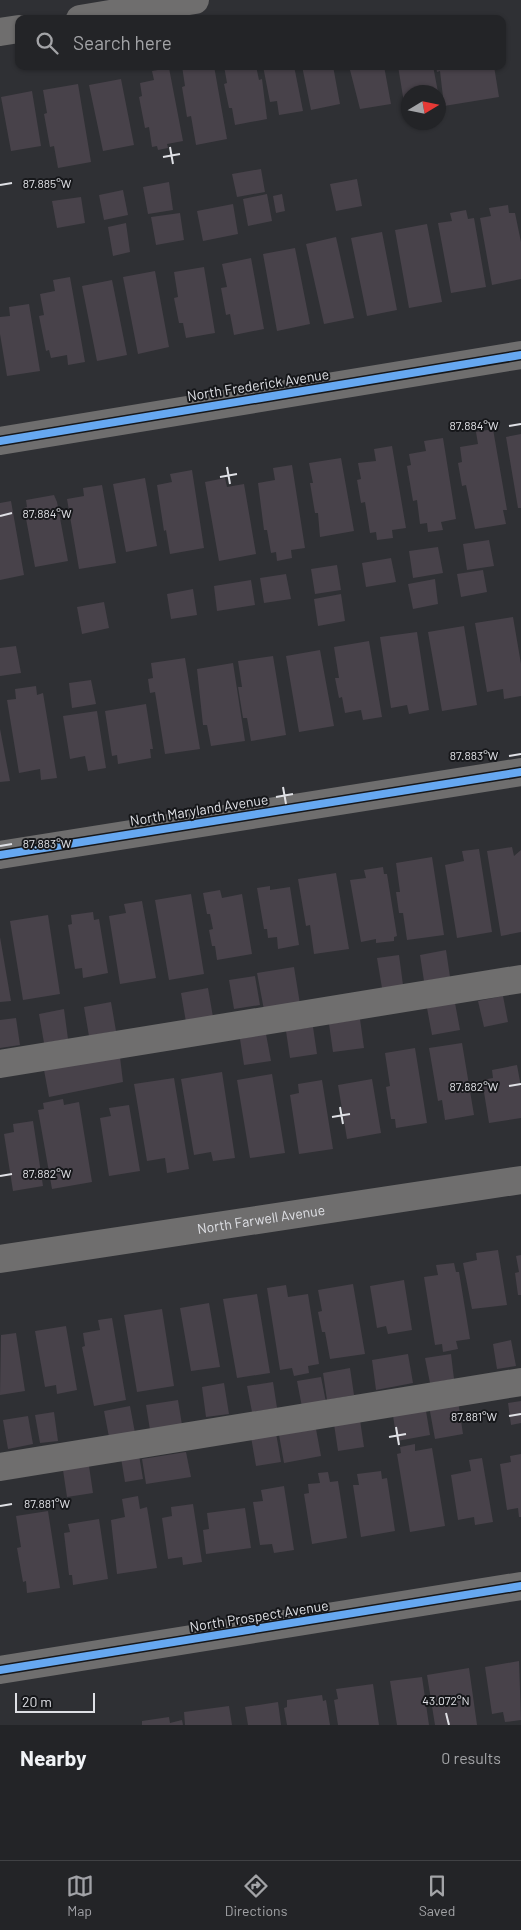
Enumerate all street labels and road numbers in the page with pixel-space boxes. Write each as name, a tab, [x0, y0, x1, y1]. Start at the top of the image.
street label: North Frederick Avenue	[186, 365, 330, 404]
street label: North Maryland Avenue	[129, 790, 269, 829]
street label: North Farwell Avenue	[196, 1201, 326, 1237]
street label: North Prospect Avenue	[188, 1596, 330, 1635]

